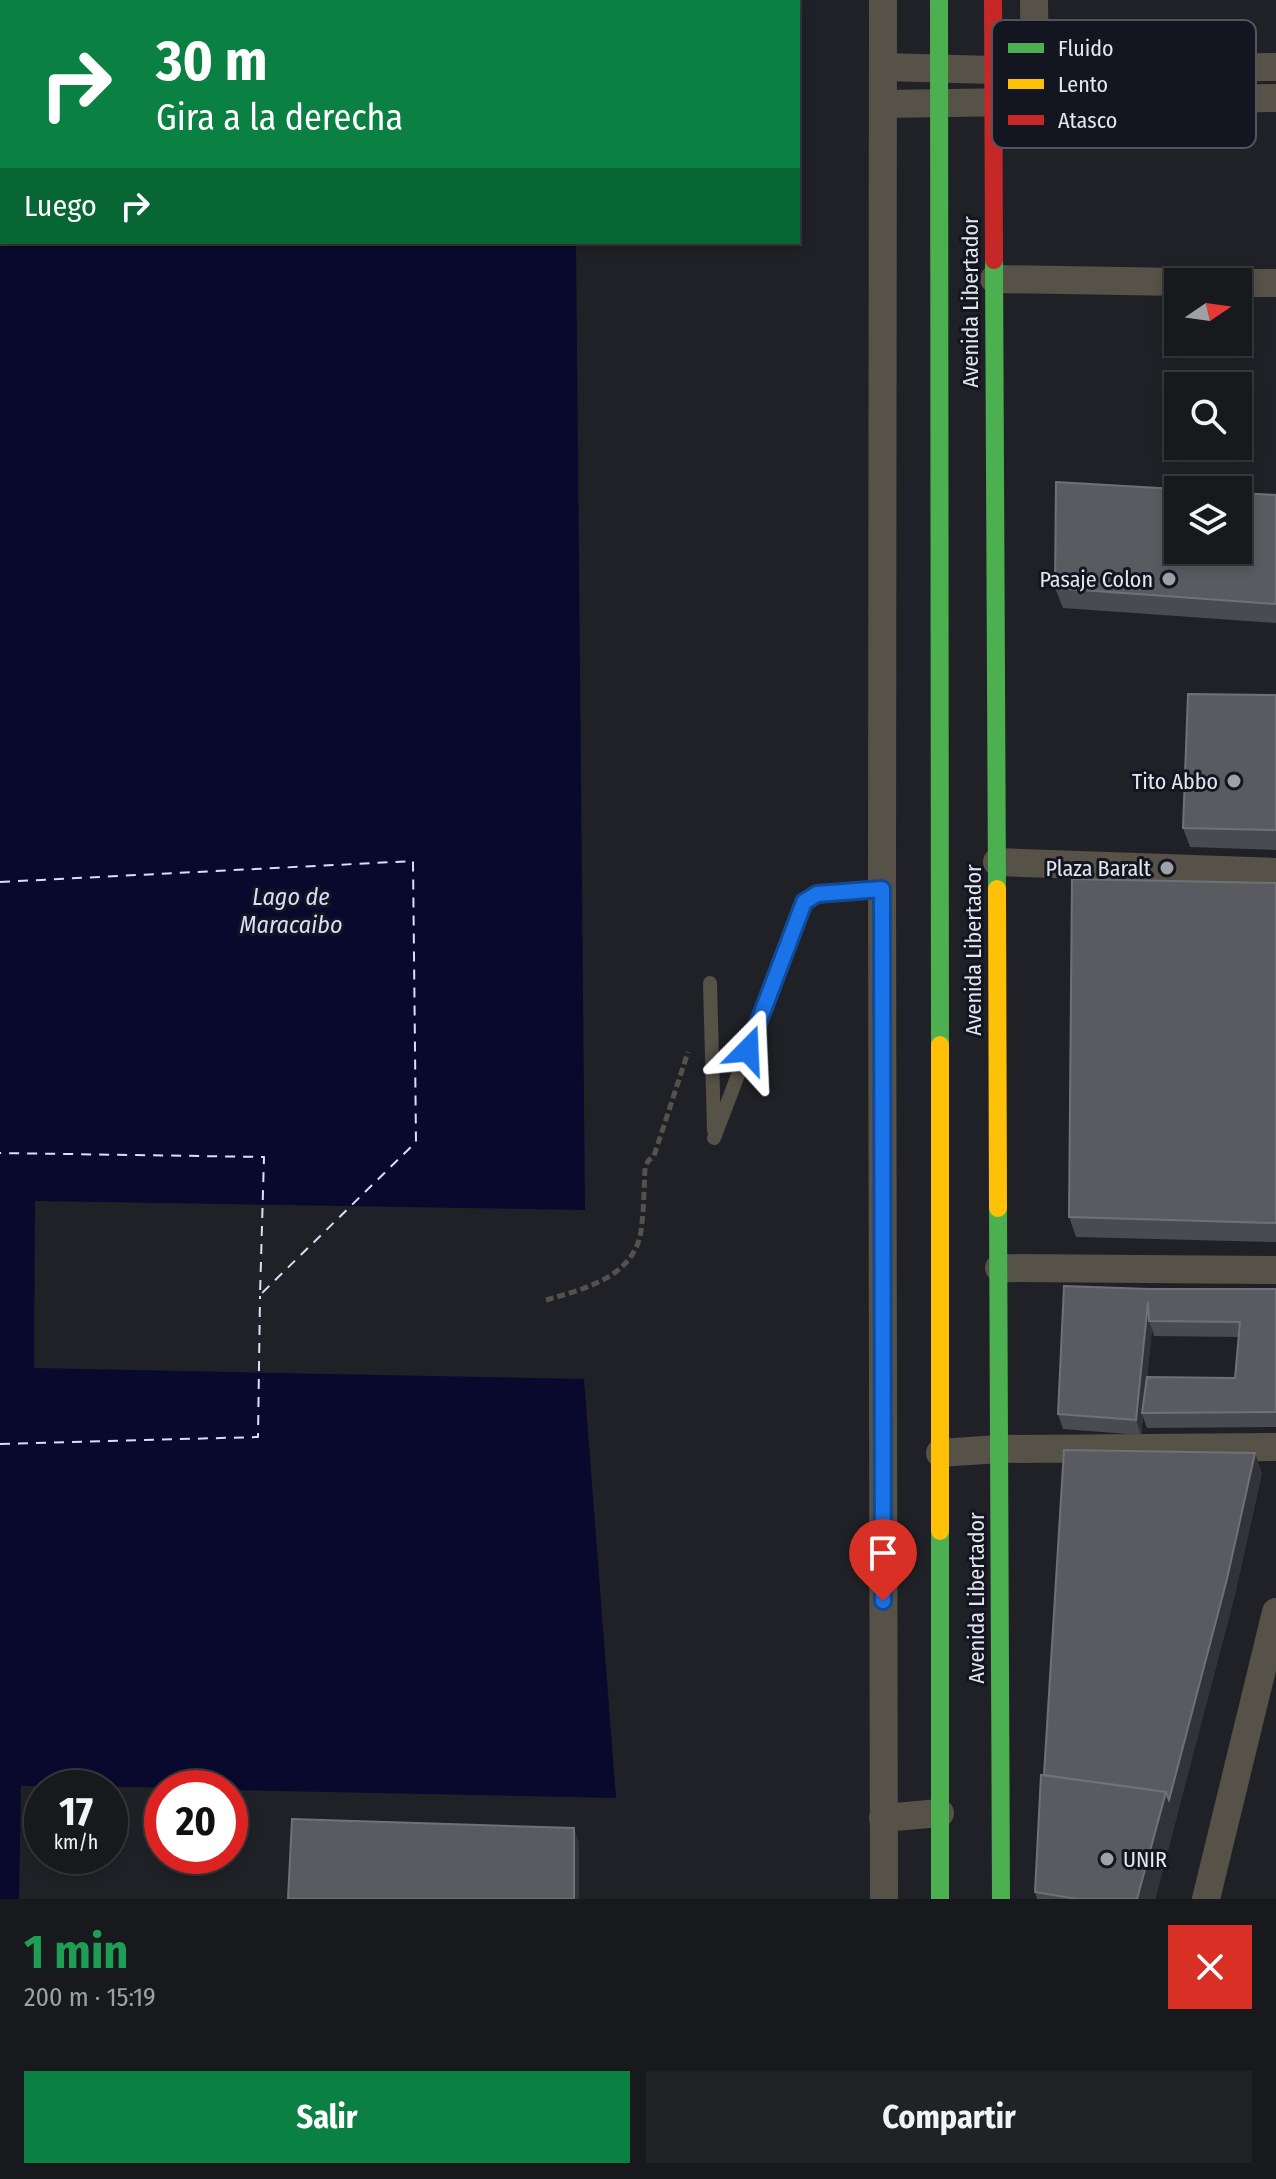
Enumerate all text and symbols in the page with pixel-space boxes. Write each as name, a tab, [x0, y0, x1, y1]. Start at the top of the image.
legend	[992, 20, 1256, 148]
text: 30 m	[156, 28, 267, 95]
icon: right	[24, 32, 128, 136]
text: Fluido	[1058, 35, 1114, 62]
text: Lento	[1058, 71, 1108, 98]
text: Gira a la derecha	[156, 96, 403, 140]
text: Atasco	[1058, 107, 1117, 134]
icon: right	[113, 184, 157, 228]
text: Luego	[24, 188, 97, 224]
street label: Avenida Libertador	[957, 216, 984, 388]
north arrow	[1164, 268, 1252, 356]
map controls	[1164, 268, 1252, 564]
button: search	[1164, 372, 1252, 460]
button: layers	[1164, 476, 1252, 564]
place label: Pasaje Colon	[1039, 566, 1153, 593]
marker: Pasaje Colon	[1160, 570, 1178, 588]
place label: Tito Abbo	[1132, 768, 1218, 795]
marker: Tito Abbo	[1225, 772, 1243, 790]
place label: Plaza Baralt	[1045, 855, 1152, 882]
marker: Plaza Baralt	[1158, 859, 1176, 877]
street label: Avenida Libertador	[960, 864, 987, 1036]
water label: Lago de Maracaibo	[239, 883, 343, 939]
position arrow	[706, 1008, 790, 1092]
street label: Avenida Libertador	[963, 1512, 990, 1684]
pin	[849, 1519, 917, 1601]
icon: arrive	[861, 1531, 905, 1575]
speed limit sign: 20	[144, 1770, 248, 1874]
text: 17	[59, 1788, 93, 1836]
text: km/h	[54, 1830, 98, 1854]
place label: UNIR	[1123, 1846, 1167, 1873]
marker: UNIR	[1098, 1850, 1116, 1868]
text: 1 min	[24, 1923, 129, 1981]
button: close	[1168, 1925, 1252, 2009]
text: 200 m · 15:19	[24, 1982, 156, 2013]
button: Salir	[24, 2071, 630, 2163]
button: Compartir	[646, 2071, 1252, 2163]

